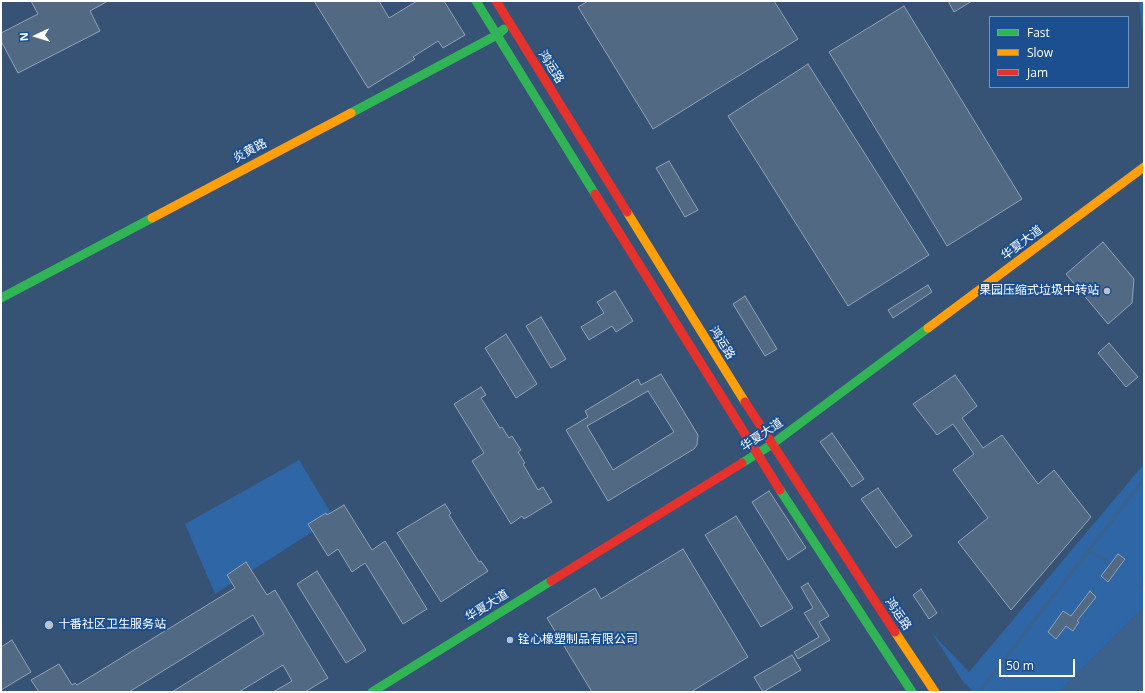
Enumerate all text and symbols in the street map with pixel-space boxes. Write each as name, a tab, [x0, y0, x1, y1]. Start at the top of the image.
north arrow	[16, 16, 56, 56]
legend	[989, 16, 1129, 88]
text: Fast	[1027, 24, 1050, 41]
text: N	[16, 32, 31, 42]
text: Slow	[1027, 44, 1053, 61]
street label: 鸿运路	[535, 48, 567, 86]
text: Jam	[1027, 64, 1048, 81]
street label: 炎黄路	[231, 136, 269, 166]
street label: 华夏大道	[998, 223, 1046, 263]
place label: 果园压缩式垃圾中转站	[979, 284, 1099, 298]
marker: 果园压缩式垃圾中转站	[1102, 286, 1112, 296]
street label: 鸿运路	[706, 324, 738, 362]
street label: 华夏大道	[738, 416, 786, 454]
street label: 华夏大道	[463, 587, 511, 625]
street label: 鸿运路	[882, 595, 914, 633]
place label: 十番社区卫生服务站	[58, 618, 166, 632]
marker: 十番社区卫生服务站	[43, 619, 55, 631]
place label: 铨心橡塑制品有限公司	[518, 633, 638, 647]
marker: 铨心橡塑制品有限公司	[505, 635, 515, 645]
scale bar	[1001, 651, 1077, 677]
text: 50 m	[1006, 657, 1034, 674]

